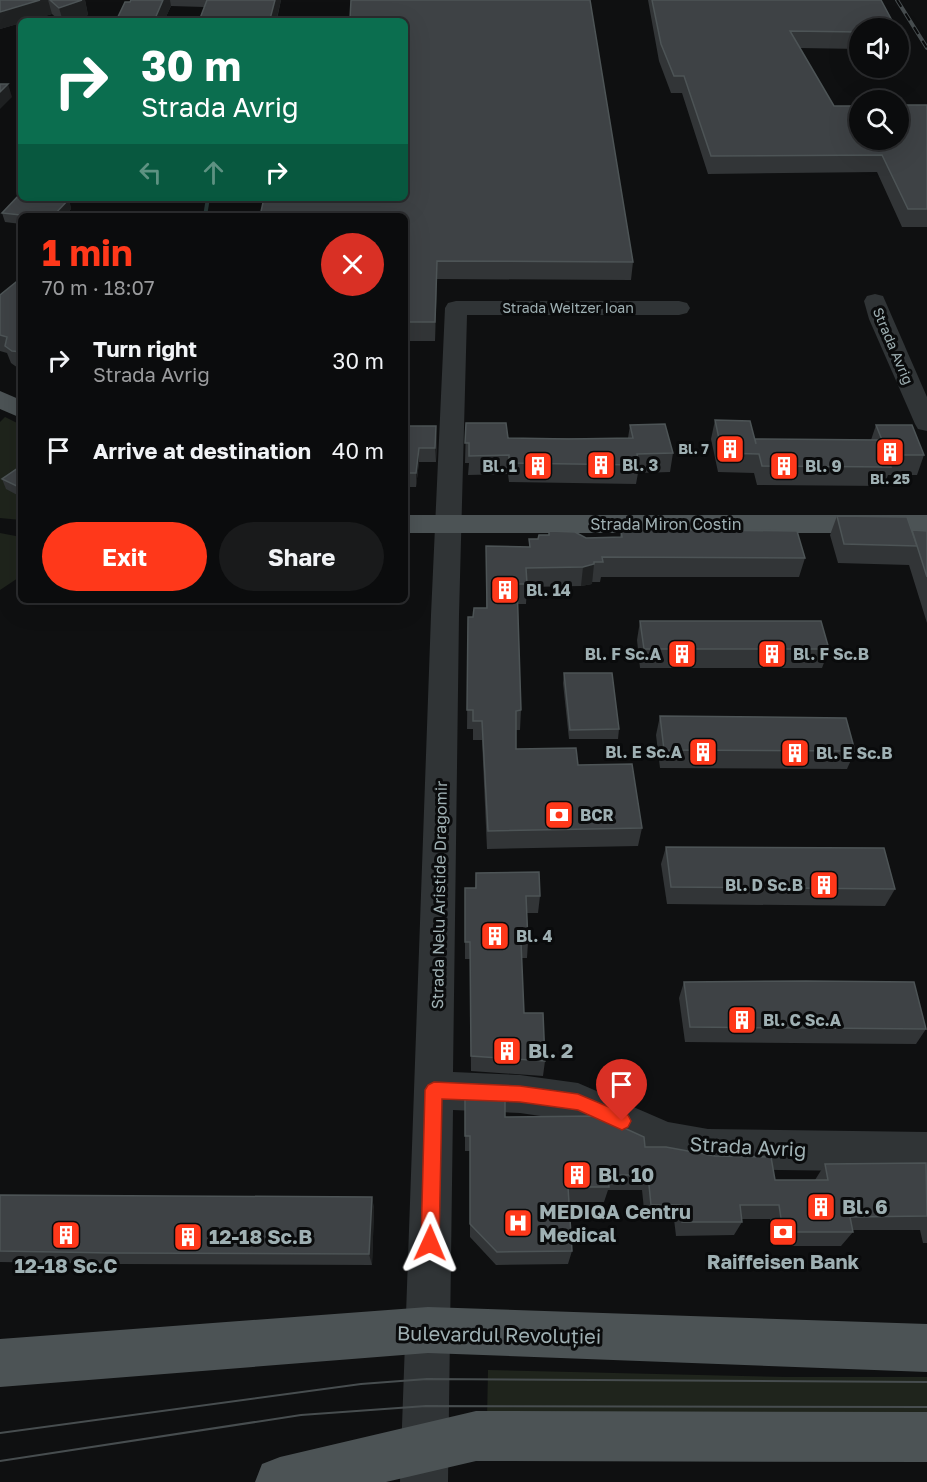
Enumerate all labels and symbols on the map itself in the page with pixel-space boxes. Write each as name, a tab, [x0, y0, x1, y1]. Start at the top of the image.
street label: Strada Weitzer Ioan	[502, 299, 634, 316]
street label: Strada Avrig	[870, 305, 917, 387]
building icon: Bl. 7	[714, 433, 746, 465]
building icon: Bl. 25	[874, 436, 906, 468]
place label: Bl. 7	[678, 440, 709, 457]
building icon: Bl. 3	[585, 449, 617, 481]
building icon: Bl. 1	[522, 450, 554, 482]
building icon: Bl. 9	[768, 450, 800, 482]
place label: Bl. 3	[622, 455, 658, 475]
place label: Bl. 1	[482, 456, 517, 476]
place label: Bl. 9	[805, 456, 842, 476]
place label: Bl. 25	[870, 470, 911, 487]
street label: Strada Miron Costin	[590, 514, 742, 534]
building icon: Bl. 14	[489, 574, 521, 606]
place label: Bl. 14	[526, 580, 571, 600]
building icon: Bl. F Sc.A	[666, 638, 698, 670]
building icon: Bl. F Sc.B	[756, 638, 788, 670]
place label: Bl. F Sc.A	[585, 644, 662, 664]
place label: Bl. F Sc.B	[793, 644, 869, 664]
building icon: Bl. E Sc.A	[687, 736, 719, 768]
building icon: Bl. E Sc.B	[779, 737, 811, 769]
place label: Bl. E Sc.A	[605, 742, 683, 762]
place label: Bl. E Sc.B	[816, 743, 893, 763]
street label: Strada Nelu Aristide Dragomir	[427, 781, 451, 1009]
bank icon: BCR	[543, 799, 575, 831]
place label: BCR	[580, 805, 614, 825]
building icon: Bl. D Sc.B	[808, 869, 840, 901]
place label: Bl. D Sc.B	[725, 875, 803, 895]
building icon: Bl. 4	[479, 920, 511, 952]
place label: Bl. 4	[516, 926, 552, 946]
building icon: Bl. C Sc.A	[726, 1004, 758, 1036]
place label: Bl. C Sc.A	[763, 1010, 842, 1030]
building icon: Bl. 2	[491, 1035, 523, 1067]
place label: Bl. 2	[528, 1038, 573, 1062]
pin	[596, 1059, 647, 1121]
street label: Strada Avrig	[689, 1131, 807, 1161]
building icon: Bl. 10	[561, 1159, 593, 1191]
place label: Bl. 10	[598, 1162, 654, 1186]
building icon: Bl. 6	[805, 1191, 837, 1223]
place label: Bl. 6	[842, 1194, 888, 1218]
place label: MEDIQA Centru Medical	[539, 1199, 691, 1246]
hospital icon: MEDIQA Centru Medical	[502, 1207, 534, 1239]
position arrow	[398, 1211, 462, 1275]
bank icon: Raiffeisen Bank	[767, 1216, 799, 1248]
building icon: 12-18 Sc.C	[50, 1219, 82, 1251]
building icon: 12-18 Sc.B	[172, 1221, 204, 1253]
place label: 12-18 Sc.B	[209, 1224, 312, 1248]
place label: Raiffeisen Bank	[707, 1249, 860, 1273]
place label: 12-18 Sc.C	[14, 1253, 118, 1277]
street label: Bulevardul Revoluției	[397, 1320, 601, 1349]

